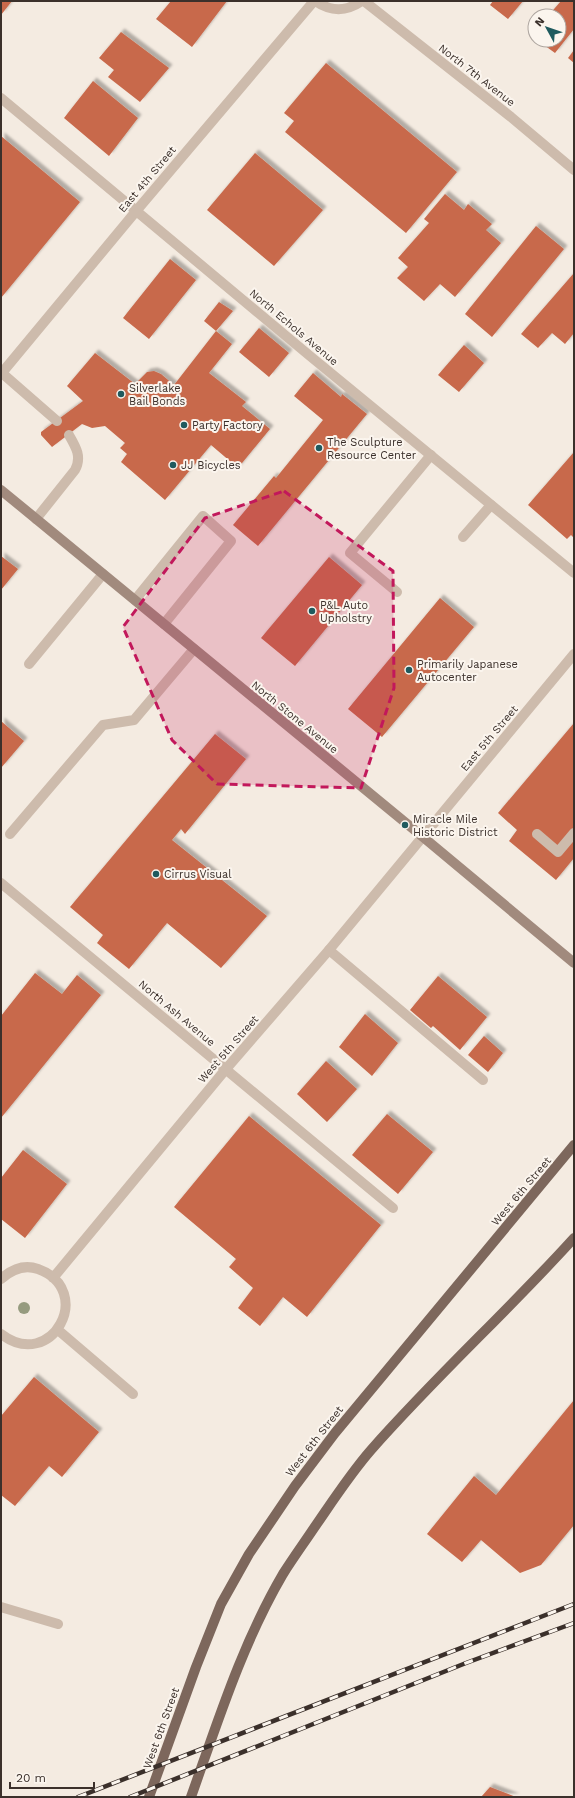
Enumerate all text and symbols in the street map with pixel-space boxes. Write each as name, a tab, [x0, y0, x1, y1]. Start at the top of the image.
north arrow	[527, 8, 567, 48]
text: N	[532, 15, 547, 29]
street label: North 7th Avenue	[436, 42, 517, 109]
street label: East 4th Street	[116, 143, 179, 215]
street label: North Echols Avenue	[247, 287, 341, 368]
place label: Silverlake Bail Bonds	[129, 382, 186, 408]
marker: Silverlake Bail Bonds	[116, 389, 126, 399]
place label: Party Factory	[192, 419, 263, 432]
marker: Party Factory	[179, 420, 189, 430]
place label: The Sculpture Resource Center	[327, 436, 417, 462]
marker: The Sculpture Resource Center	[314, 443, 324, 453]
place label: JJ Bicycles	[181, 459, 241, 472]
marker: JJ Bicycles	[168, 460, 178, 470]
place label: P&L Auto Upholstry	[320, 599, 372, 625]
marker: P&L Auto Upholstry	[307, 606, 317, 616]
place label: Primarily Japanese Autocenter	[417, 658, 518, 684]
marker: Primarily Japanese Autocenter	[404, 665, 414, 675]
street label: North Stone Avenue	[249, 678, 341, 756]
street label: East 5th Street	[458, 702, 521, 774]
place label: Miracle Mile Historic District	[413, 813, 498, 839]
marker: Miracle Mile Historic District	[400, 820, 410, 830]
place label: Cirrus Visual	[164, 868, 232, 881]
marker: Cirrus Visual	[151, 869, 161, 879]
street label: North Ash Avenue	[136, 978, 217, 1049]
street label: West 5th Street	[195, 1013, 262, 1086]
street label: West 6th Street	[489, 1154, 554, 1228]
street label: West 6th Street	[283, 1403, 346, 1479]
street label: West 6th Street	[141, 1685, 182, 1771]
scale bar	[10, 1764, 94, 1790]
text: 20 m	[16, 1771, 46, 1785]

